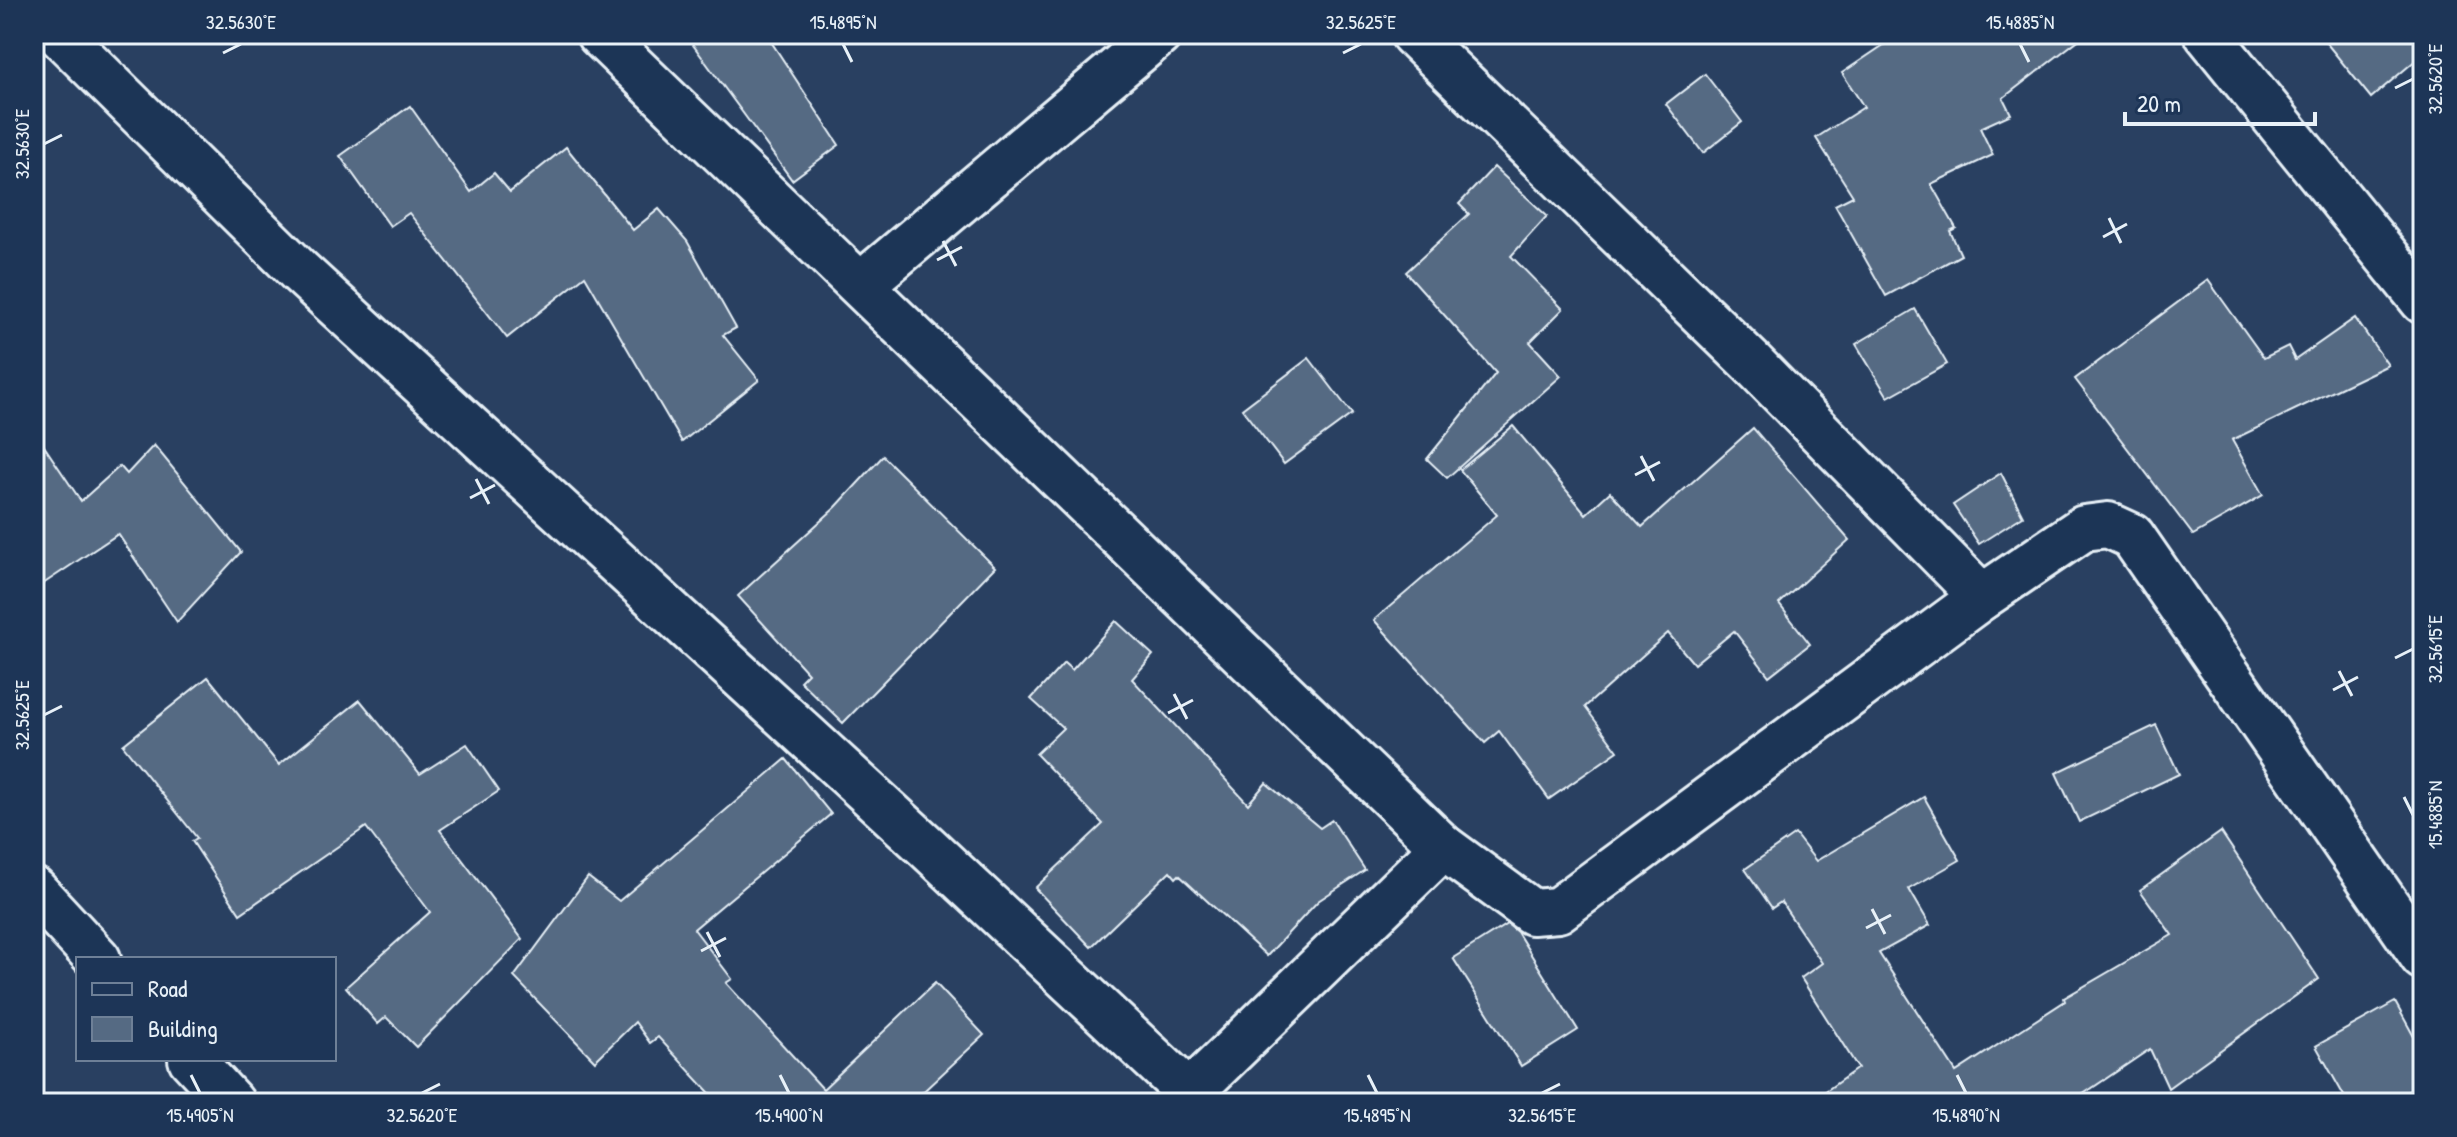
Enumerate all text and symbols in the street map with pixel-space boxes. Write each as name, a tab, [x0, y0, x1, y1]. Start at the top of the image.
text: 32.5630°E	[206, 8, 276, 35]
text: 15.4895°N	[809, 8, 877, 35]
text: 32.5625°E	[1326, 8, 1396, 35]
text: 15.4885°N	[1986, 8, 2054, 35]
text: 32.5620°E	[2421, 43, 2448, 114]
scale bar	[2125, 76, 2315, 126]
text: 20 m	[2137, 87, 2181, 119]
text: 32.5630°E	[8, 109, 35, 179]
text: 32.5615°E	[2421, 615, 2448, 683]
text: 32.5625°E	[8, 680, 35, 750]
text: 15.4885°N	[2421, 781, 2448, 849]
legend	[76, 957, 336, 1061]
text: Road	[148, 972, 187, 1004]
text: Building	[148, 1012, 218, 1044]
text: 15.4905°N	[166, 1101, 234, 1128]
text: 32.5620°E	[387, 1101, 458, 1128]
text: 15.4900°N	[755, 1101, 823, 1128]
text: 15.4895°N	[1343, 1101, 1411, 1128]
text: 32.5615°E	[1508, 1101, 1576, 1128]
text: 15.4890°N	[1932, 1101, 2000, 1128]

